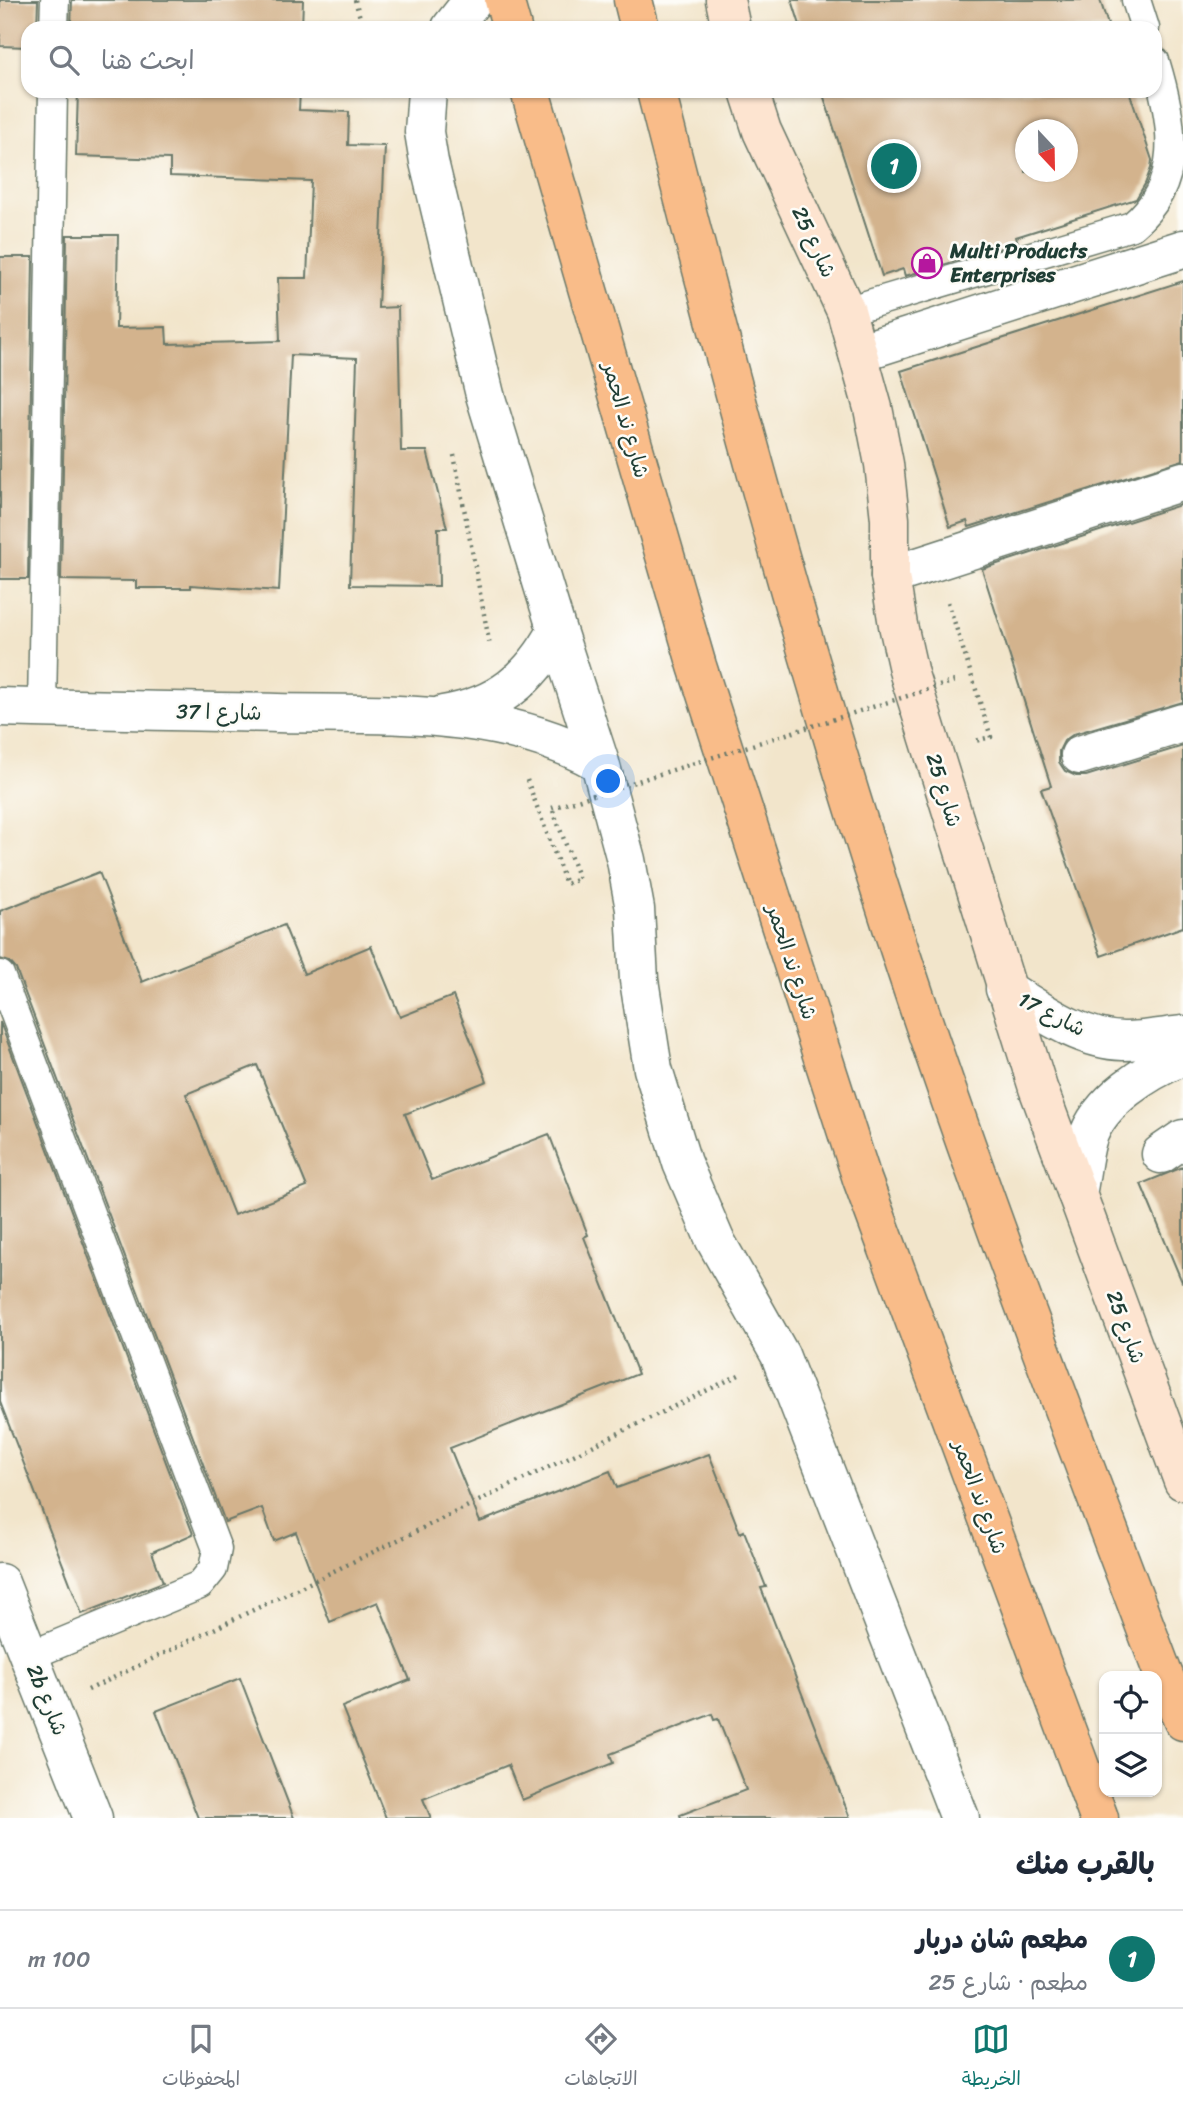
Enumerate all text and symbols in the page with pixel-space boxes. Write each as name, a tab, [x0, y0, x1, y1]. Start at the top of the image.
search box	[21, 21, 1162, 98]
text: ابحث هنا	[101, 37, 195, 83]
icon: search	[45, 41, 83, 79]
north arrow	[1015, 119, 1078, 182]
pin: 1	[871, 140, 917, 192]
street label: شارع 25	[781, 200, 847, 284]
place label: Multi Products Enterprises	[949, 232, 1088, 294]
shop icon: Multi Products Enterprises	[910, 246, 944, 280]
street label: شارع ند الحمر	[591, 355, 661, 483]
street label: شارع ا 37	[176, 692, 262, 732]
street label: شارع 25	[915, 748, 973, 832]
your location	[591, 764, 625, 798]
street label: شارع ند الحمر	[755, 897, 829, 1025]
street label: شارع 17	[1011, 981, 1093, 1047]
street label: شارع 25	[1095, 1285, 1157, 1369]
street label: شارع ند الحمر	[941, 1432, 1018, 1560]
street label: 2b شارع	[15, 1658, 79, 1742]
map controls	[1099, 1671, 1162, 1797]
button: locate	[1099, 1671, 1162, 1734]
button: layers	[1099, 1734, 1162, 1797]
text: بالقرب منك	[1016, 1837, 1155, 1891]
text: مطعم شان دربار	[916, 1916, 1088, 1962]
text: 100 m	[28, 1939, 91, 1980]
text: 1	[1127, 1939, 1137, 1980]
text: مطعم · شارع 25	[929, 1962, 1088, 2003]
tab: المحفوظات	[162, 2020, 240, 2095]
tab: الاتجاهات	[564, 2020, 638, 2095]
tab: الخريطة	[962, 2020, 1021, 2095]

